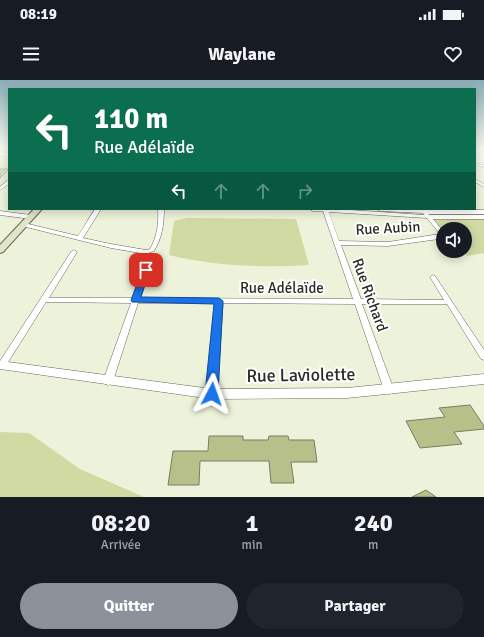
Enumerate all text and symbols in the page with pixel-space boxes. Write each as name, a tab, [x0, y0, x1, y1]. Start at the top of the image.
text: 08:19	[20, 5, 57, 23]
icon: menu	[20, 43, 42, 65]
text: Waylane	[208, 43, 276, 65]
icon: heart	[442, 43, 464, 65]
text: 110 m	[94, 102, 168, 136]
icon: left	[28, 104, 80, 156]
text: Rue Adélaïde	[94, 136, 195, 158]
icon: left	[168, 180, 190, 202]
icon: ahead	[210, 180, 232, 202]
icon: ahead	[252, 180, 274, 202]
icon: right	[294, 180, 316, 202]
street label: Rue Aubin	[355, 217, 421, 239]
map controls	[436, 222, 472, 258]
button: sound	[436, 222, 472, 258]
pin	[129, 253, 163, 287]
street label: Rue Richard	[348, 256, 392, 334]
icon: arrive	[135, 259, 157, 281]
street label: Rue Adélaïde	[240, 279, 324, 297]
street label: Rue Laviolette	[246, 363, 356, 387]
position arrow	[191, 373, 233, 415]
text: 08:20	[91, 508, 150, 538]
text: 1	[246, 508, 258, 538]
text: 240	[354, 508, 393, 538]
text: Arrivée	[101, 537, 141, 553]
text: min	[242, 537, 263, 553]
text: m	[368, 537, 378, 553]
button: Quitter	[20, 583, 238, 629]
button: Partager	[246, 583, 464, 629]

